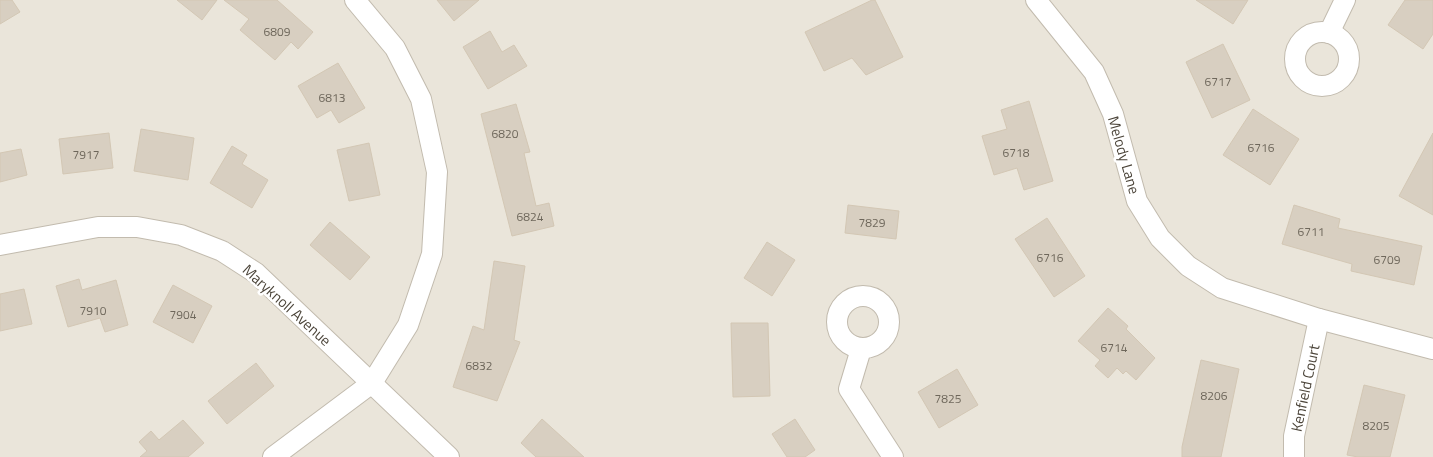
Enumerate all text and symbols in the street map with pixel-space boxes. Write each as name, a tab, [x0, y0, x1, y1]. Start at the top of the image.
house number: 6809	[264, 22, 291, 41]
house number: 6717	[1205, 72, 1231, 91]
house number: 6813	[319, 88, 345, 107]
street label: Melody Lane	[1102, 113, 1146, 197]
house number: 6820	[492, 124, 519, 143]
house number: 6716	[1248, 138, 1275, 157]
house number: 6718	[1003, 143, 1030, 162]
house number: 7917	[73, 145, 99, 164]
house number: 6824	[517, 207, 544, 226]
house number: 7829	[859, 213, 886, 232]
house number: 6711	[1298, 222, 1324, 241]
house number: 6716	[1037, 248, 1064, 267]
house number: 6709	[1374, 250, 1401, 269]
street label: Maryknoll Avenue	[237, 259, 337, 351]
house number: 7910	[80, 301, 107, 320]
house number: 7904	[170, 305, 197, 324]
house number: 6714	[1101, 338, 1128, 357]
street label: Kenfield Court	[1285, 341, 1326, 434]
house number: 6832	[466, 356, 492, 375]
house number: 8206	[1201, 386, 1228, 405]
house number: 7825	[935, 389, 962, 408]
house number: 8205	[1363, 416, 1390, 435]

